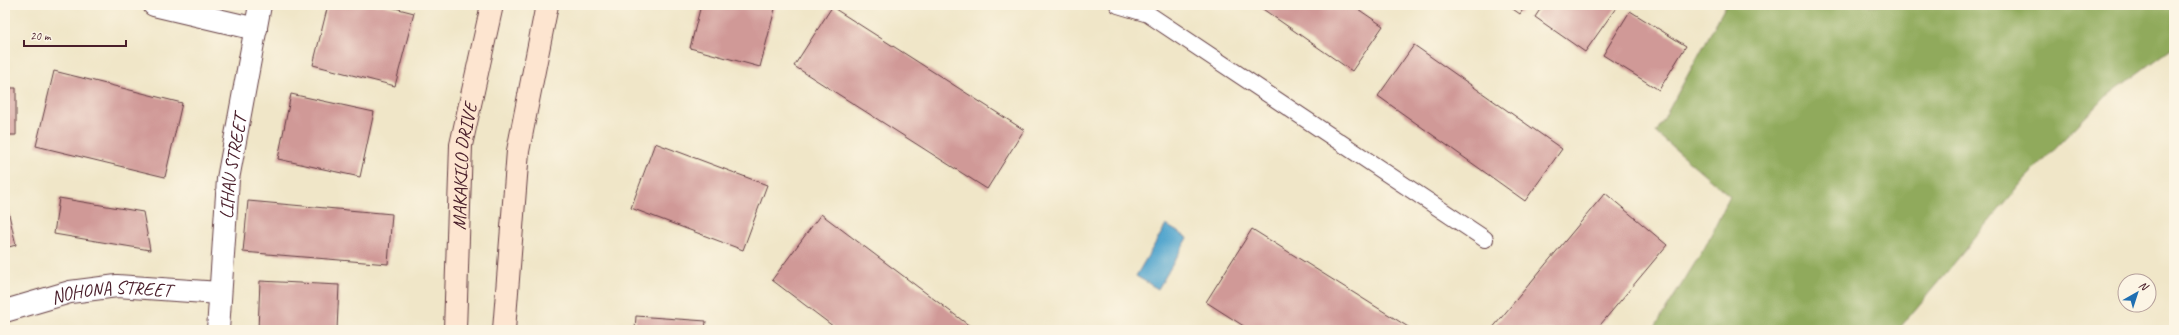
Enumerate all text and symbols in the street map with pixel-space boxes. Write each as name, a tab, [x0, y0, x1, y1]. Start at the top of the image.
scale bar	[24, 22, 126, 48]
text: 20 m	[30, 28, 52, 44]
street label: MAKAKILO DRIVE	[447, 98, 484, 230]
street label: LIHAU STREET	[214, 108, 254, 220]
north arrow	[2117, 273, 2157, 313]
street label: NOHONA STREET	[48, 275, 177, 310]
text: N	[2136, 278, 2152, 294]

